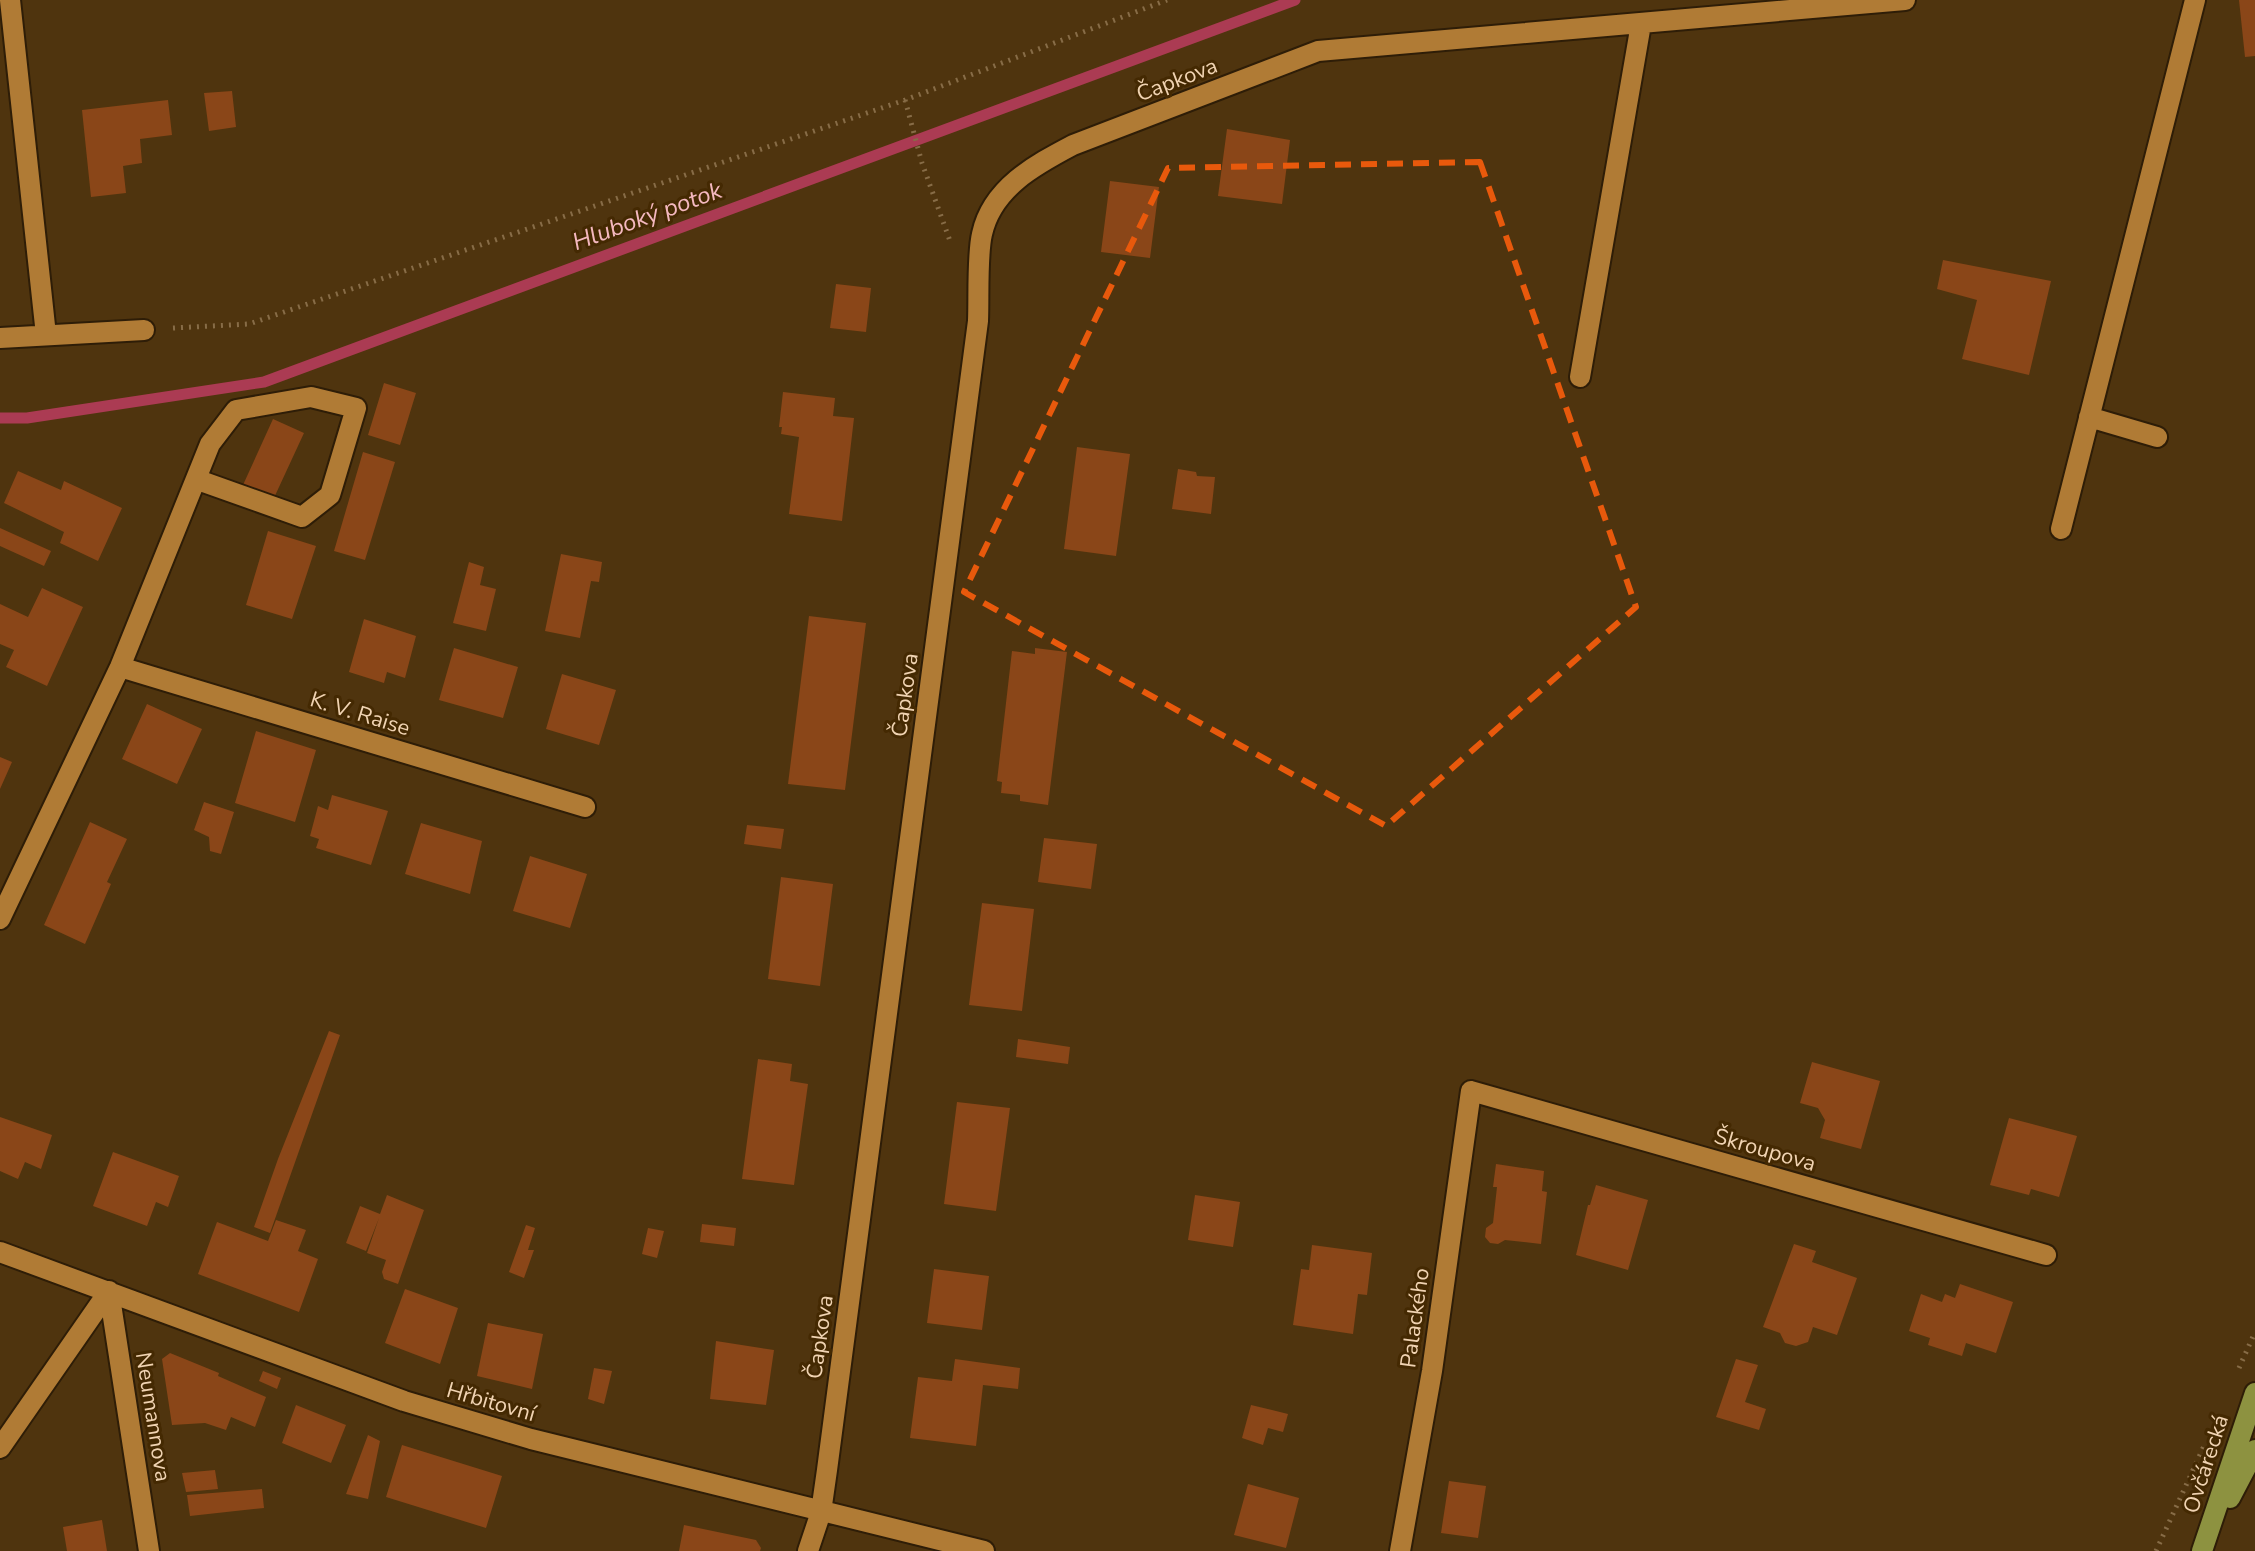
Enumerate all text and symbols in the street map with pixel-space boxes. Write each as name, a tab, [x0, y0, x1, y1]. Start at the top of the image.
street label: Čapkova	[1132, 51, 1222, 109]
water label: Hluboký potok	[568, 174, 727, 258]
street label: Čapkova	[884, 651, 926, 739]
street label: K. V. Raise	[306, 685, 414, 743]
street label: Škroupova	[1711, 1121, 1819, 1179]
street label: Palackého	[1393, 1266, 1437, 1370]
street label: Čapkova	[799, 1293, 841, 1381]
street label: Neumannova	[128, 1350, 178, 1484]
street label: Hřbitovní	[443, 1375, 541, 1430]
street label: Ovčárecká	[2176, 1411, 2236, 1517]

